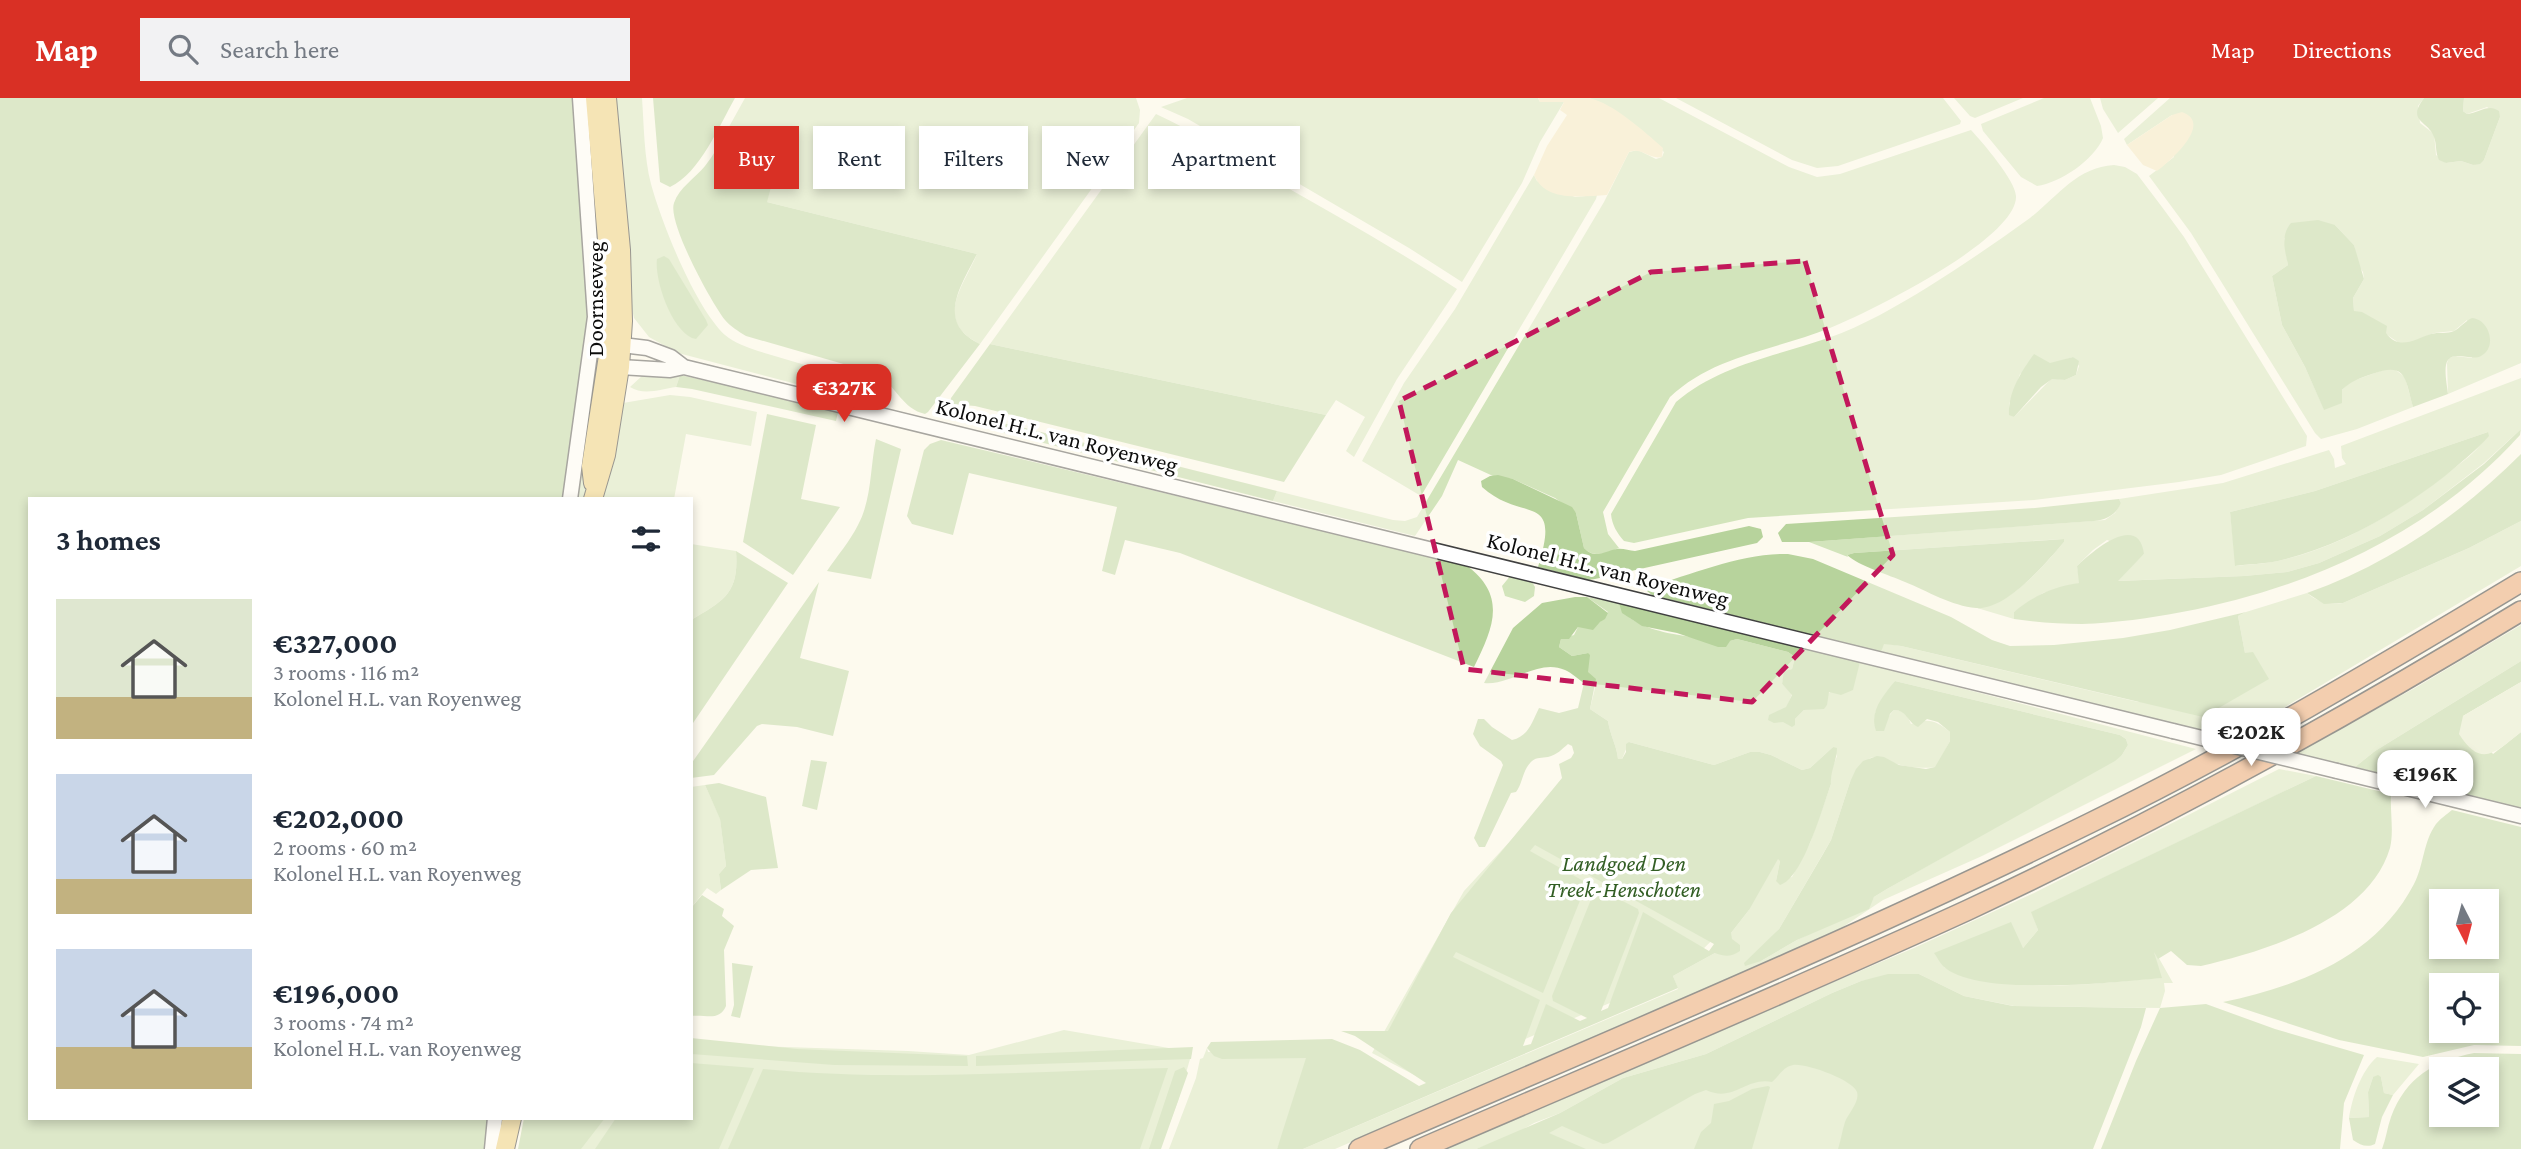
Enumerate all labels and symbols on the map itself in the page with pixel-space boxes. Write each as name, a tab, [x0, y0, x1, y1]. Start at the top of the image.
street label: Doornseweg	[582, 241, 608, 357]
pin: €327K	[795, 364, 893, 424]
street label: Kolonel H.L. van Royenweg	[933, 392, 1181, 478]
street label: Kolonel H.L. van Royenweg	[1484, 526, 1732, 612]
pin: €202K	[2202, 708, 2300, 768]
pin: €196K	[2376, 750, 2474, 810]
park label: Landgoed Den Treek-Henschoten	[1547, 850, 1701, 902]
north arrow	[2429, 889, 2499, 959]

